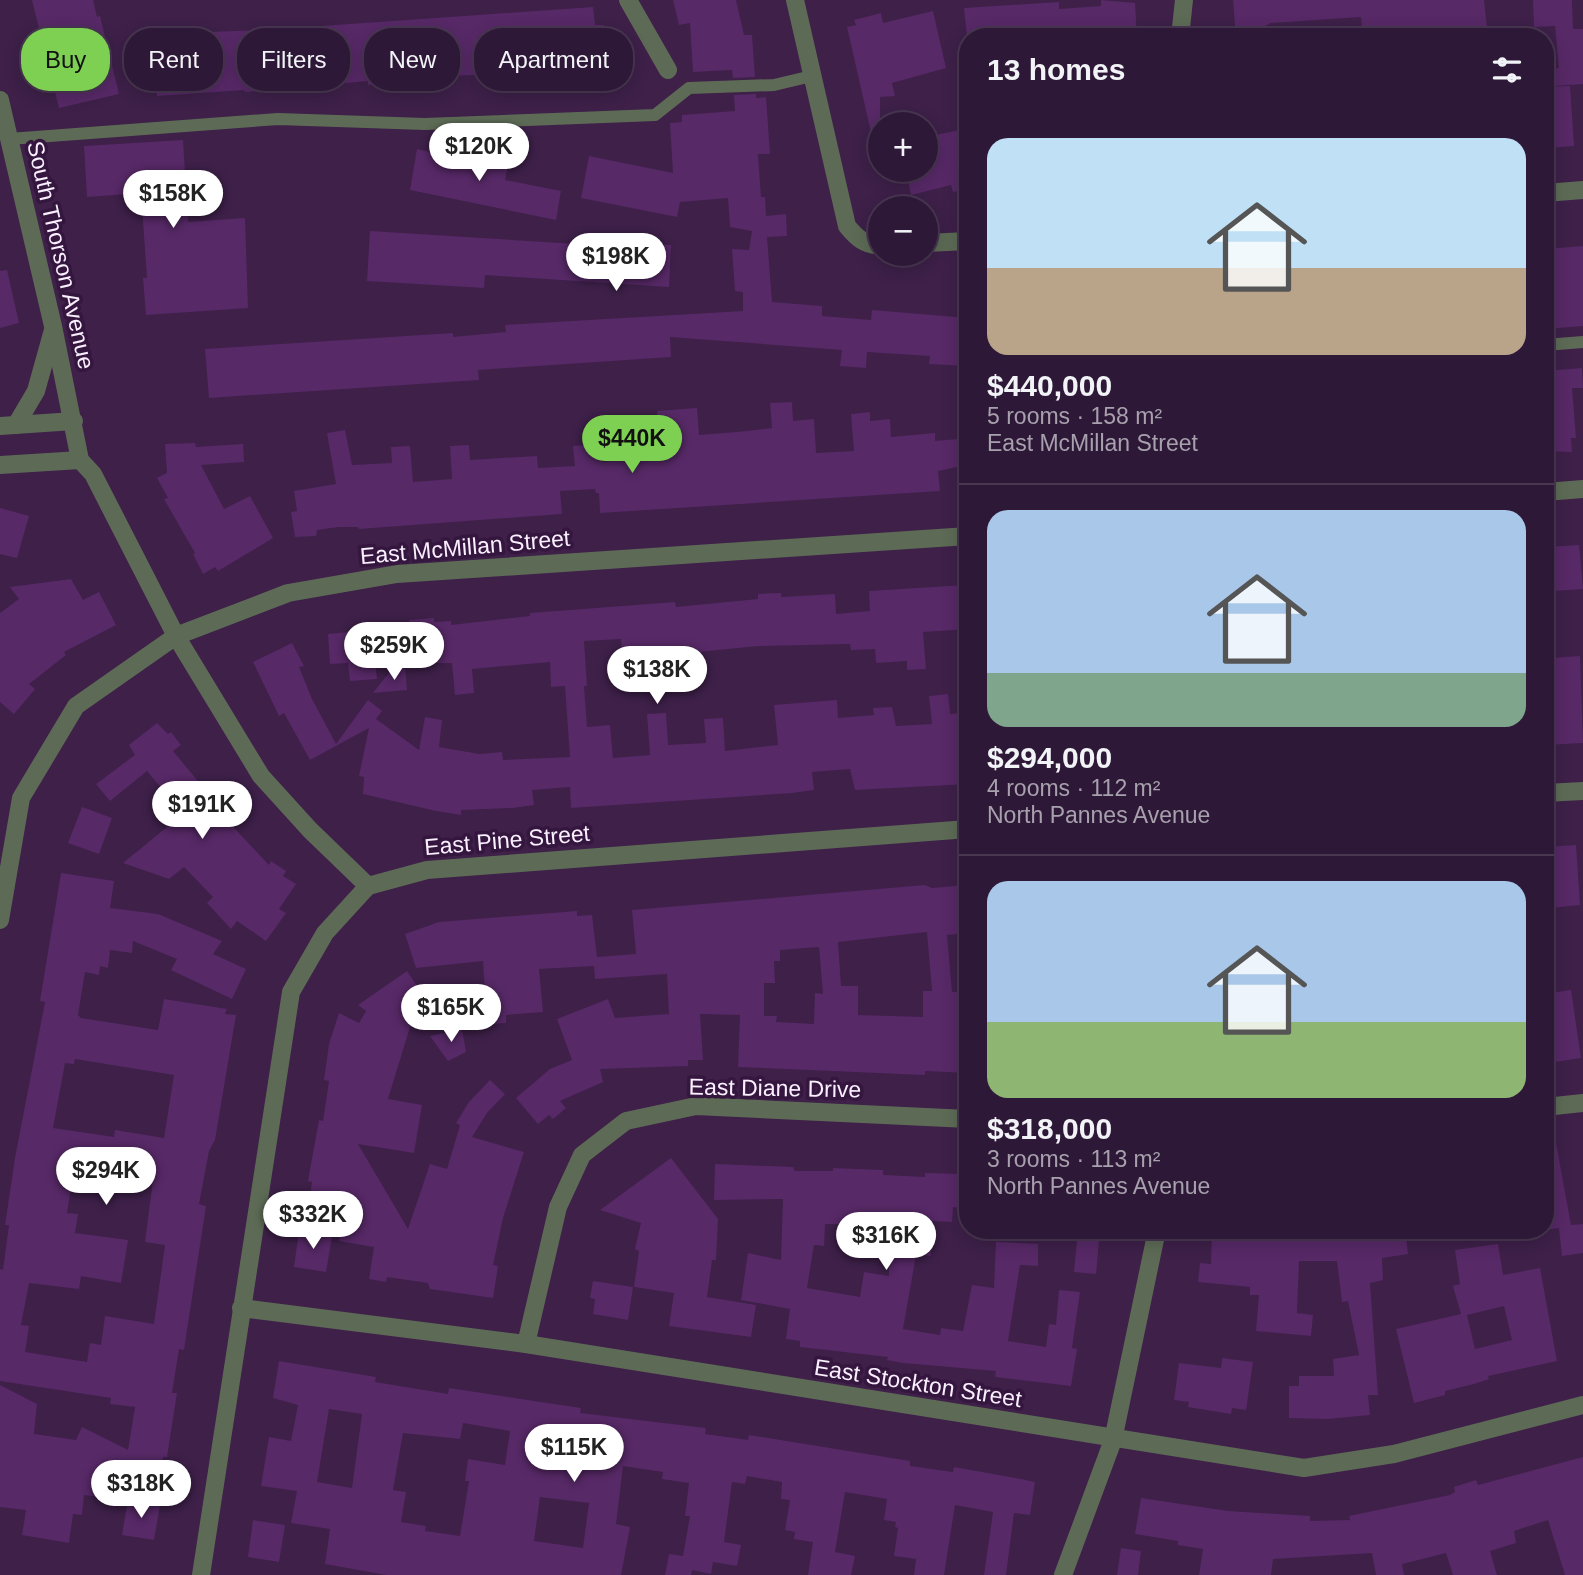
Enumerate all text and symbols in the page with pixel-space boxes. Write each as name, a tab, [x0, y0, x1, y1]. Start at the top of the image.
chip: Buy	[21, 28, 110, 91]
chip: Rent	[124, 28, 223, 91]
chip: Filters	[237, 28, 350, 91]
chip: New	[364, 28, 460, 91]
chip: Apartment	[474, 28, 633, 91]
icon: filters	[1488, 51, 1526, 89]
text: 13 homes	[987, 53, 1125, 86]
map controls	[868, 112, 938, 266]
button: +	[868, 112, 938, 182]
pin: $120K	[430, 124, 528, 183]
text: $120K	[445, 133, 513, 159]
street label: South Thorson Avenue	[22, 138, 100, 372]
pin: $158K	[124, 170, 222, 230]
text: $158K	[139, 180, 207, 206]
icon: home	[1194, 184, 1320, 310]
button: −	[868, 196, 938, 266]
pin: $198K	[567, 233, 665, 293]
text: $198K	[582, 243, 650, 269]
text: $440,000	[987, 369, 1112, 402]
text: 5 rooms · 158 m²	[987, 403, 1162, 429]
pin: $440K	[583, 416, 681, 475]
text: $440K	[598, 425, 666, 451]
text: East McMillan Street	[987, 430, 1198, 456]
street label: East McMillan Street	[359, 525, 572, 569]
icon: home	[1194, 556, 1320, 682]
pin: $259K	[345, 622, 443, 682]
text: $259K	[360, 632, 428, 658]
pin: $138K	[608, 646, 706, 706]
text: $138K	[623, 656, 691, 682]
text: $294,000	[987, 741, 1112, 774]
text: 4 rooms · 112 m²	[987, 775, 1160, 801]
pin: $191K	[153, 782, 251, 841]
text: $191K	[168, 791, 236, 817]
text: North Pannes Avenue	[987, 802, 1210, 828]
street label: East Pine Street	[423, 820, 592, 860]
icon: home	[1194, 927, 1320, 1053]
pin: $165K	[402, 984, 500, 1044]
text: $165K	[417, 994, 485, 1020]
street label: East Diane Drive	[688, 1073, 862, 1103]
text: $318,000	[987, 1112, 1112, 1145]
text: 3 rooms · 113 m²	[987, 1146, 1160, 1172]
pin: $294K	[57, 1148, 155, 1207]
text: $294K	[72, 1157, 140, 1183]
text: North Pannes Avenue	[987, 1173, 1210, 1199]
pin: $332K	[264, 1192, 362, 1251]
text: $332K	[279, 1201, 347, 1227]
pin: $316K	[837, 1212, 935, 1272]
text: $316K	[852, 1222, 920, 1248]
street label: East Stockton Street	[812, 1354, 1024, 1412]
pin: $115K	[525, 1424, 623, 1484]
text: $115K	[541, 1434, 607, 1460]
pin: $318K	[92, 1460, 190, 1520]
text: $318K	[107, 1470, 175, 1496]

